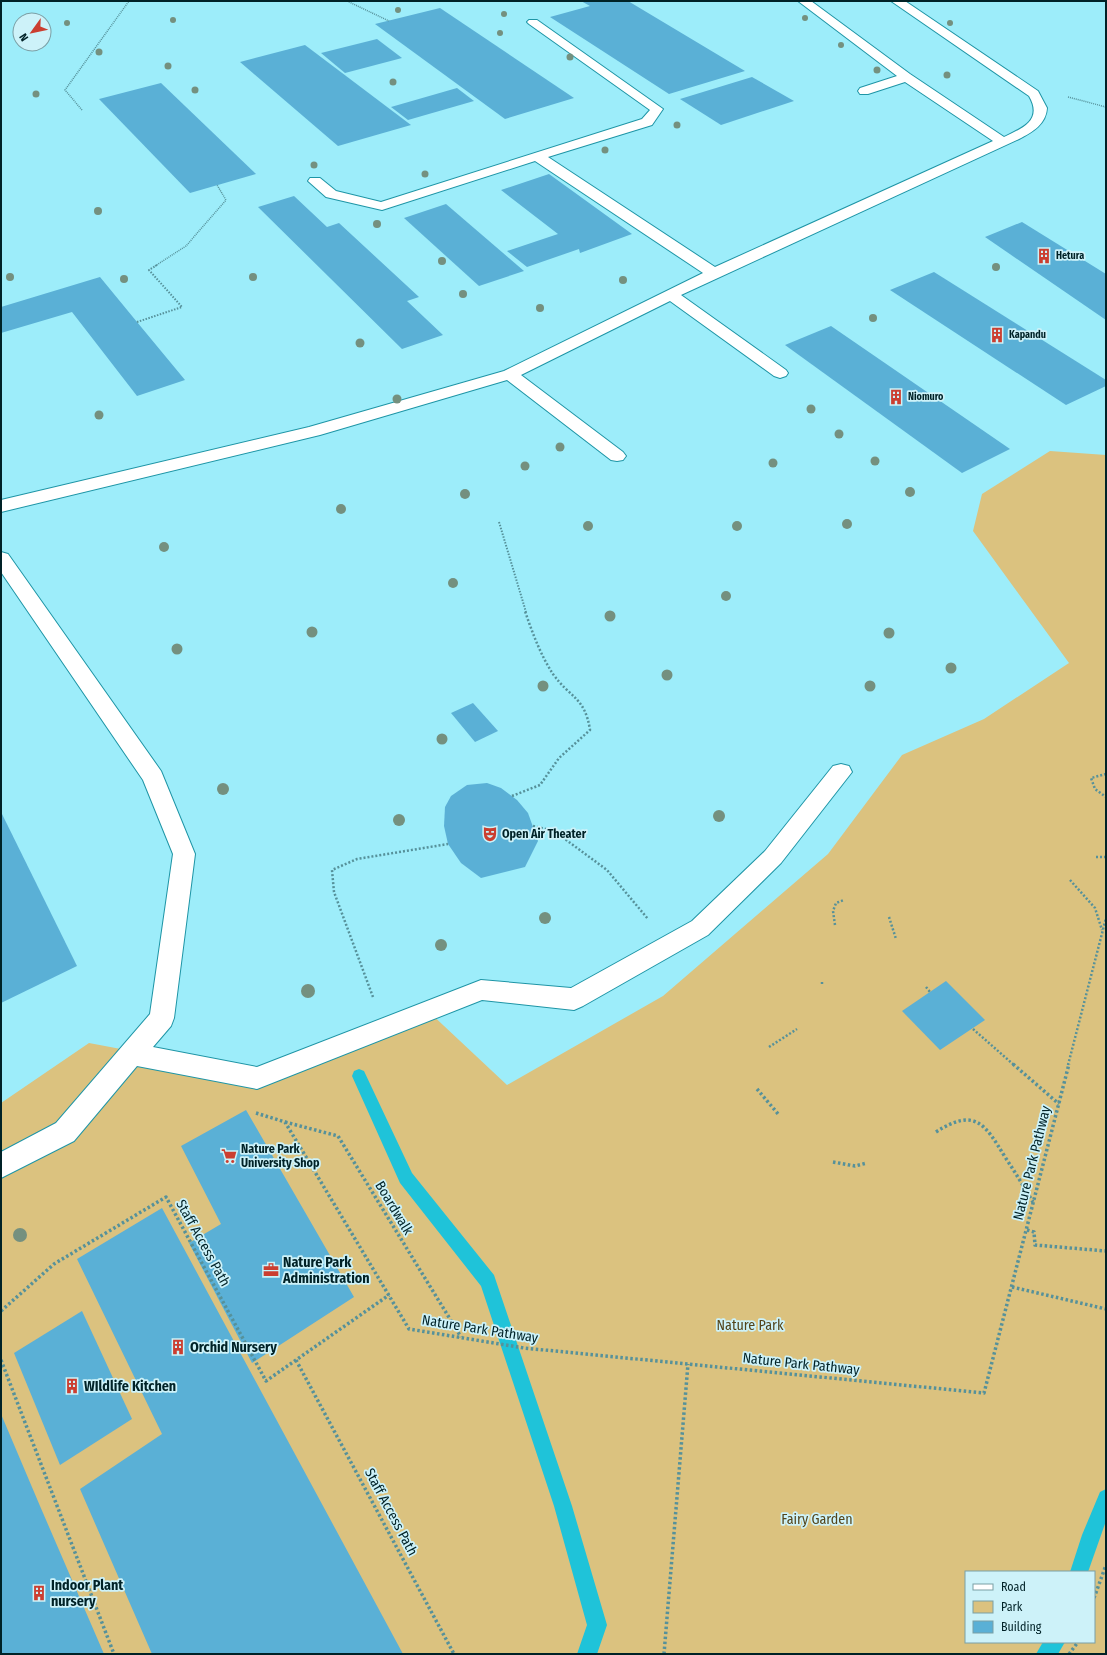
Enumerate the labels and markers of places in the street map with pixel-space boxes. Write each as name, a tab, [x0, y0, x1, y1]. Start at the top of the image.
building icon: Hetura	[1035, 247, 1053, 265]
place label: Hetura	[1056, 250, 1084, 262]
building icon: Kapandu	[988, 326, 1006, 344]
place label: Kapandu	[1009, 329, 1046, 341]
building icon: Niomuro	[887, 388, 905, 406]
place label: Niomuro	[908, 391, 944, 403]
theatre icon: Open Air Theater	[481, 825, 499, 843]
place label: Open Air Theater	[502, 827, 587, 841]
place label: Nature Park University Shop	[241, 1142, 320, 1170]
supermarket icon: Nature Park University Shop	[220, 1147, 238, 1165]
place label: Nature Park Administration	[282, 1254, 370, 1287]
office icon: Nature Park Administration	[262, 1261, 280, 1279]
building icon: Orchid Nursery	[169, 1338, 187, 1356]
place label: Orchid Nursery	[190, 1339, 277, 1356]
building icon: WIldlife Kitchen	[63, 1377, 81, 1395]
place label: WIldlife Kitchen	[84, 1378, 176, 1395]
place label: Indoor Plant nursery	[51, 1577, 124, 1610]
building icon: Indoor Plant nursery	[30, 1584, 48, 1602]

